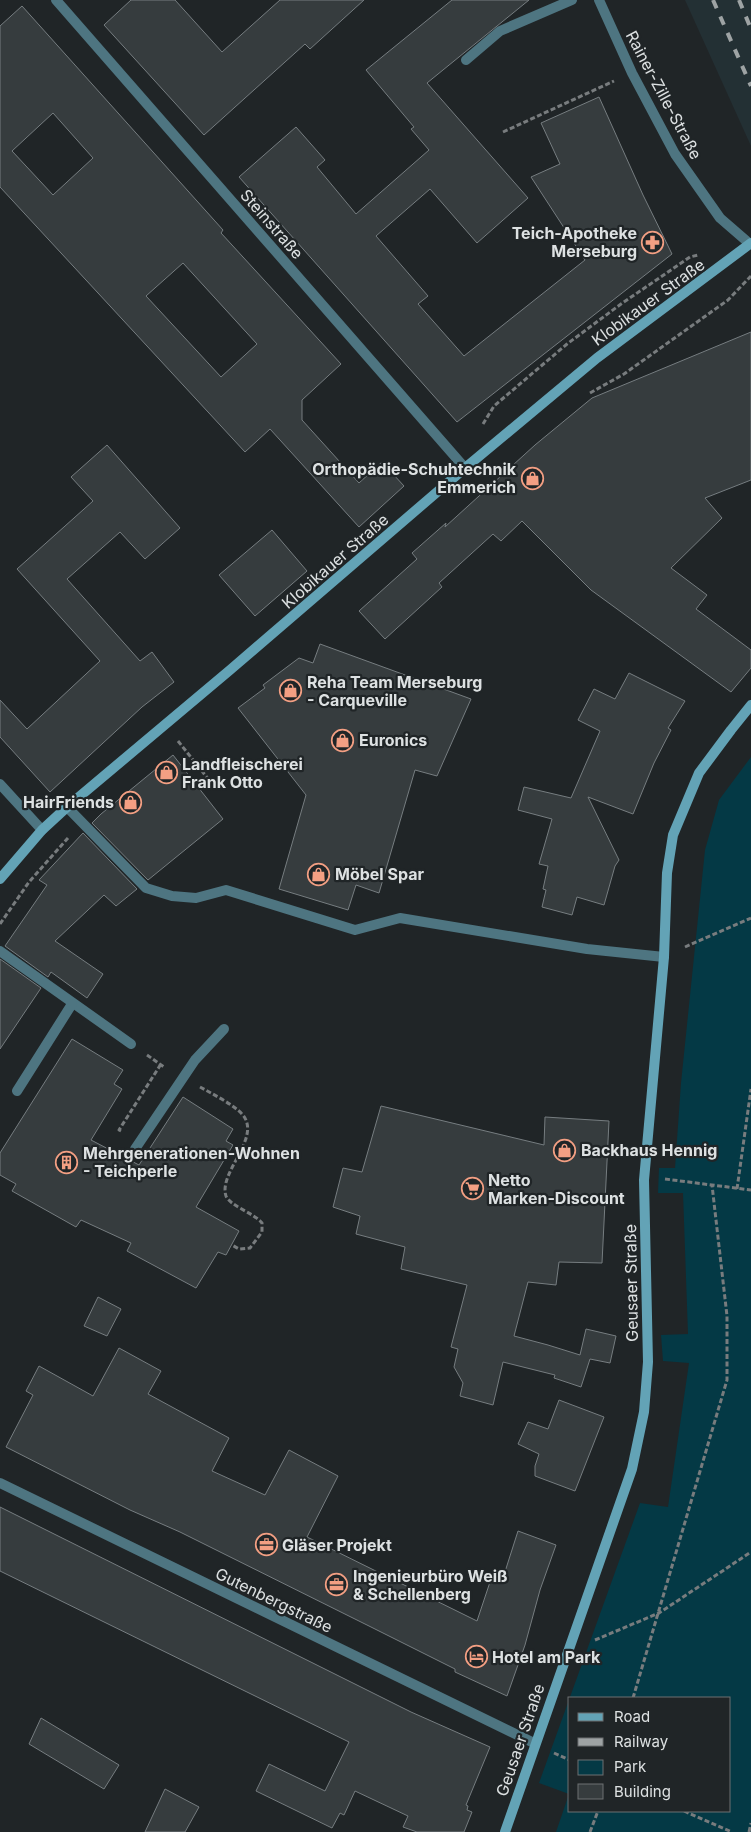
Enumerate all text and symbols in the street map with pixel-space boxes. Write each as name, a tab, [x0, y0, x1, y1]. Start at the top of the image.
street label: Rainer-Zille-Straße	[622, 27, 706, 163]
street label: Steinstraße	[236, 185, 308, 263]
place label: Teich-Apotheke Merseburg	[512, 223, 637, 261]
pharmacy icon: Teich-Apotheke Merseburg	[641, 230, 665, 254]
street label: Klobikauer Straße	[588, 254, 708, 350]
place label: Orthopädie-Schuhtechnik Emmerich	[312, 459, 517, 497]
shop icon: Orthopädie-Schuhtechnik Emmerich	[520, 466, 544, 490]
street label: Klobikauer Straße	[278, 509, 392, 613]
place label: Reha Team Merseburg - Carqueville	[307, 672, 482, 710]
shop icon: Reha Team Merseburg - Carqueville	[279, 679, 303, 703]
shop icon: Euronics	[331, 728, 355, 752]
place label: Euronics	[359, 730, 427, 750]
place label: Landfleischerei Frank Otto	[182, 754, 303, 792]
shop icon: Landfleischerei Frank Otto	[154, 761, 178, 785]
shop icon: HairFriends	[118, 790, 142, 814]
place label: HairFriends	[23, 792, 114, 812]
shop icon: Möbel Spar	[307, 862, 331, 886]
place label: Möbel Spar	[335, 864, 424, 884]
shop icon: Backhaus Hennig	[553, 1138, 577, 1162]
place label: Backhaus Hennig	[581, 1140, 717, 1160]
place label: Mehrgenerationen-Wohnen - Teichperle	[83, 1143, 300, 1181]
building icon: Mehrgenerationen-Wohnen - Teichperle	[55, 1150, 79, 1174]
place label: Netto Marken-Discount	[488, 1170, 625, 1208]
supermarket icon: Netto Marken-Discount	[460, 1177, 484, 1201]
street label: Geusaer Straße	[620, 1224, 642, 1342]
office icon: Gläser Projekt	[254, 1533, 278, 1557]
place label: Gläser Projekt	[282, 1535, 392, 1555]
street label: Gutenbergstraße	[212, 1563, 336, 1637]
place label: Ingenieurbüro Weiß & Schellenberg	[353, 1566, 508, 1604]
office icon: Ingenieurbüro Weiß & Schellenberg	[325, 1573, 349, 1597]
hotel icon: Hotel am Park	[464, 1645, 488, 1669]
place label: Hotel am Park	[492, 1647, 601, 1667]
street label: Geusaer Straße	[491, 1681, 549, 1799]
legend	[568, 1697, 731, 1812]
text: Road	[614, 1707, 650, 1726]
text: Railway	[614, 1732, 669, 1751]
text: Park	[614, 1757, 647, 1776]
text: Building	[614, 1782, 671, 1801]

